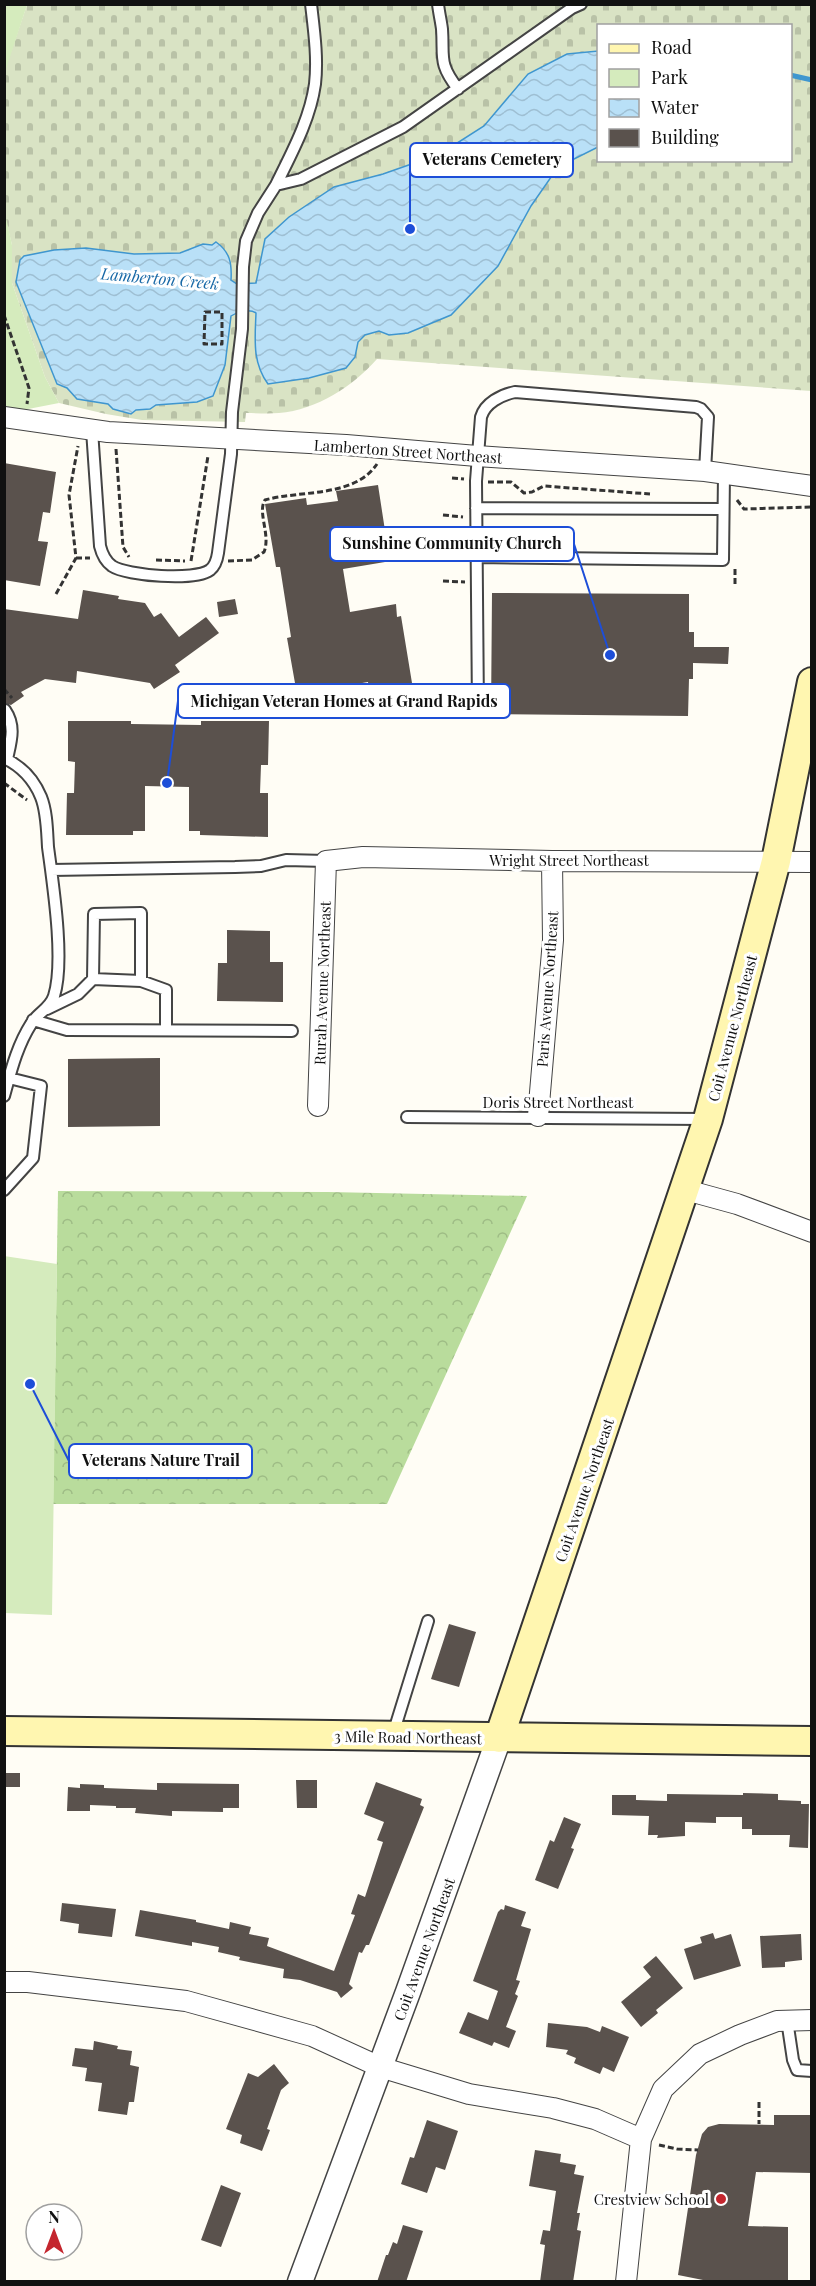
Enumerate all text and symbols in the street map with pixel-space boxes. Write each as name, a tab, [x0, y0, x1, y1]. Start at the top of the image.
legend	[597, 24, 792, 162]
text: Road	[651, 35, 692, 59]
text: Park	[651, 65, 688, 89]
text: Water	[650, 95, 699, 119]
text: Building	[651, 125, 719, 149]
callout: Veterans Cemetery	[410, 143, 573, 177]
text: Veterans Cemetery	[421, 148, 562, 169]
water label: Lamberton Creek	[99, 262, 220, 294]
street label: Lamberton Street Northeast	[313, 434, 504, 468]
callout: Sunshine Community Church	[330, 527, 574, 561]
text: Sunshine Community Church	[342, 532, 562, 553]
callout: Michigan Veteran Homes at Grand Rapids	[178, 684, 510, 718]
text: Michigan Veteran Homes at Grand Rapids	[190, 690, 498, 711]
street label: Wright Street Northeast	[488, 850, 650, 870]
street label: Rurah Avenue Northeast	[309, 900, 335, 1065]
street label: Paris Avenue Northeast	[532, 909, 562, 1068]
street label: Coit Avenue Northeast	[703, 952, 761, 1103]
street label: Doris Street Northeast	[483, 1092, 634, 1112]
street label: Coit Avenue Northeast	[550, 1415, 618, 1565]
callout: Veterans Nature Trail	[69, 1444, 252, 1478]
text: Veterans Nature Trail	[81, 1449, 240, 1470]
street label: 3 Mile Road Northeast	[334, 1726, 483, 1748]
street label: Coit Avenue Northeast	[389, 1874, 459, 2023]
place label: Crestview School	[594, 2189, 709, 2209]
marker: Crestview School	[714, 2192, 728, 2206]
north arrow	[24, 2202, 84, 2262]
text: N	[48, 2206, 60, 2227]

